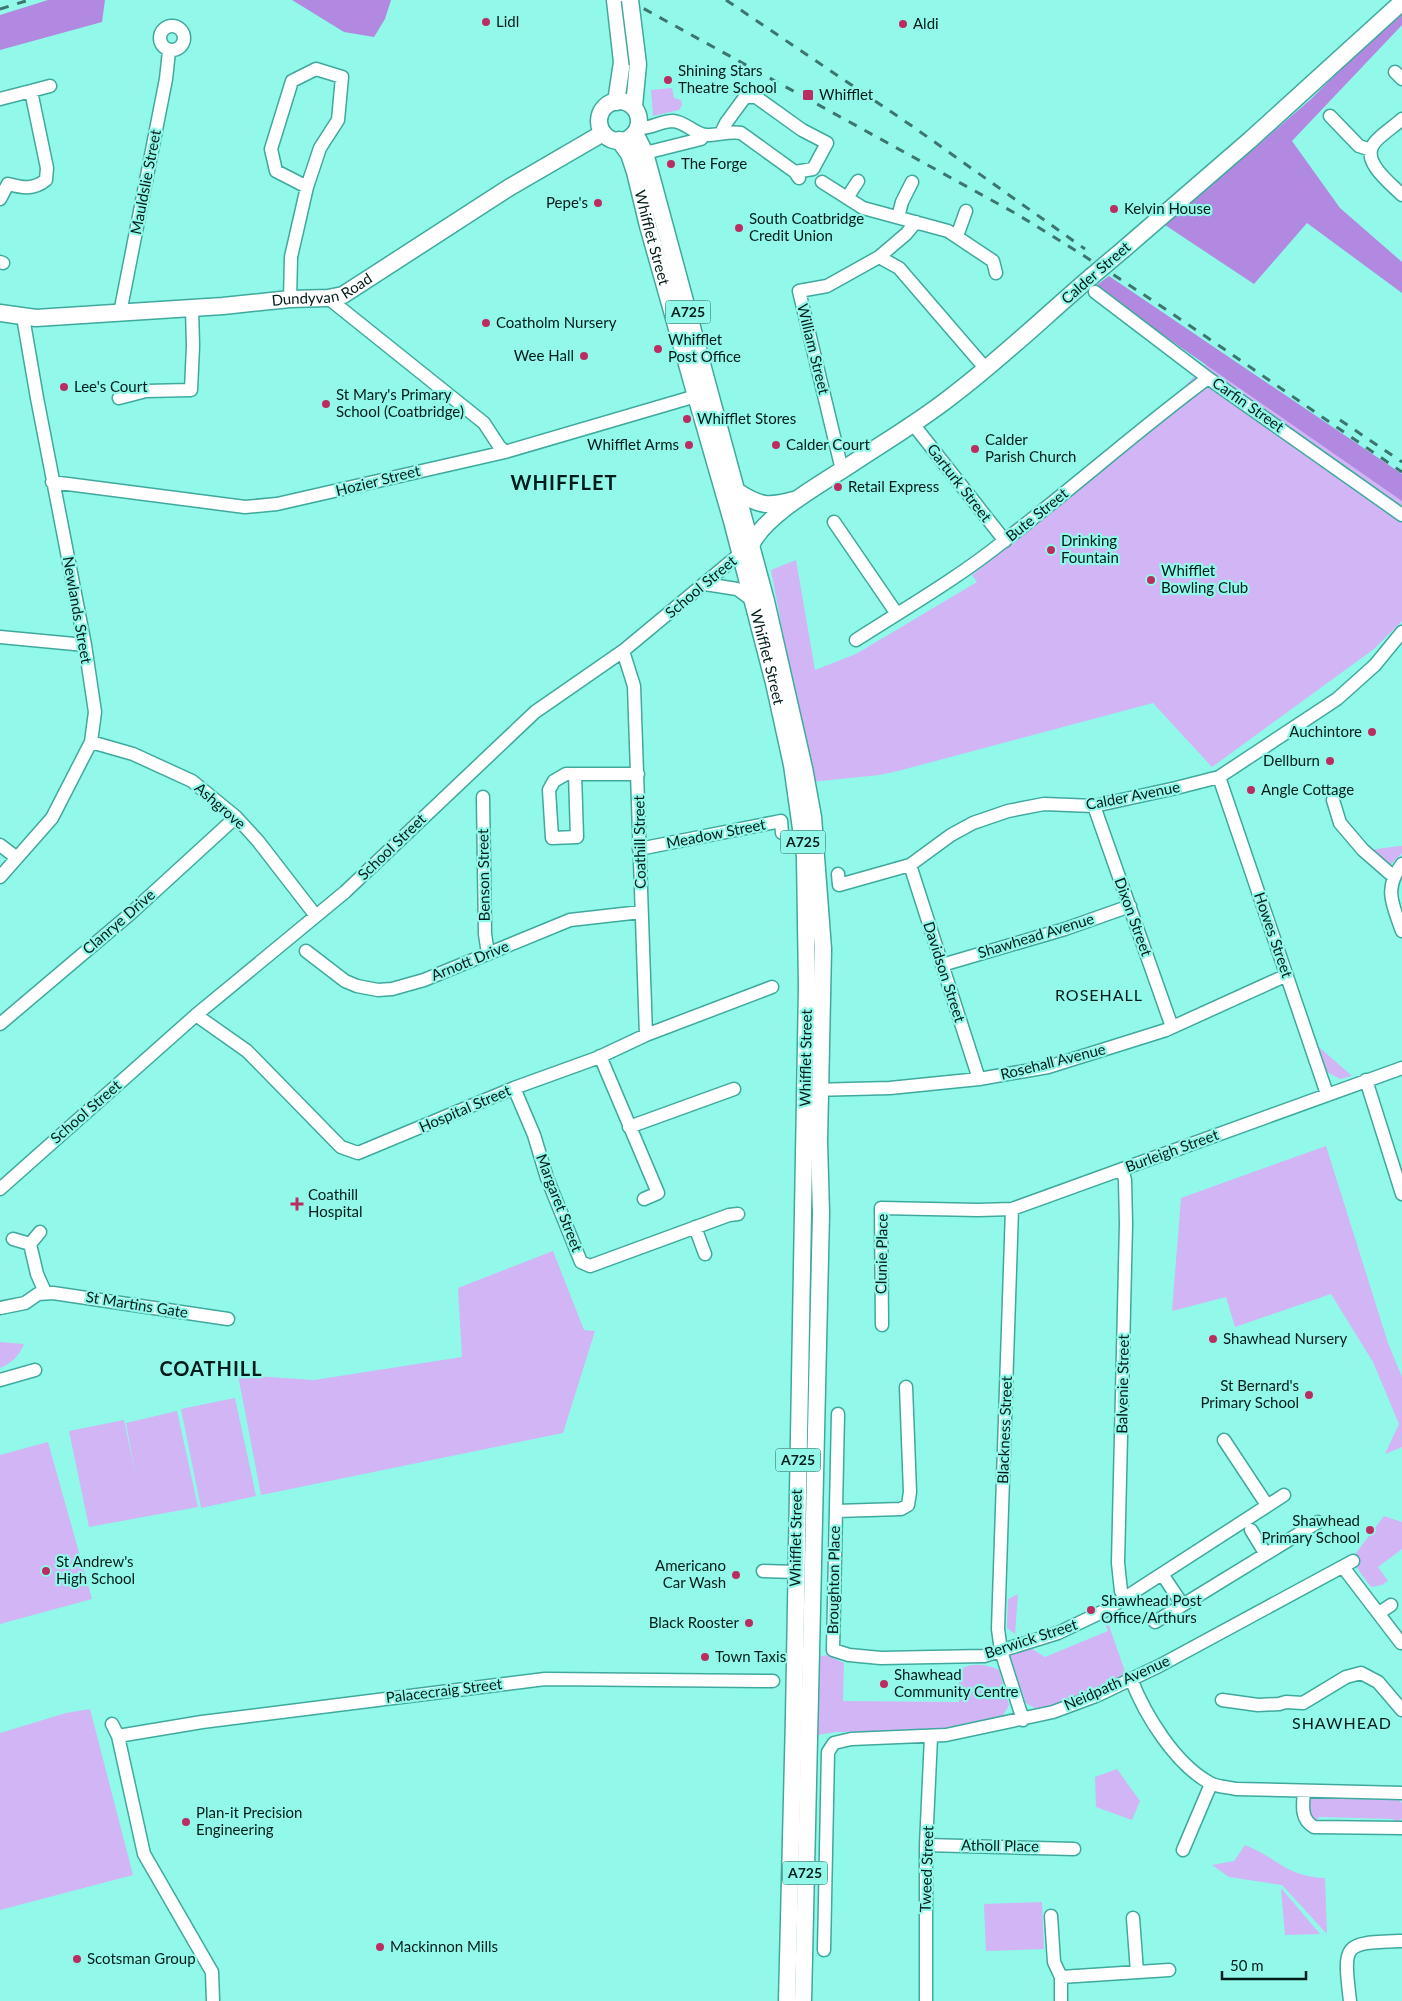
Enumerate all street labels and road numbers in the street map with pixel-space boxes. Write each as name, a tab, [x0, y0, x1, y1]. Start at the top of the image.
street label: Mauldslie Street	[126, 127, 164, 236]
street label: Whifflet Street	[632, 188, 674, 288]
street label: Calder Street	[1057, 237, 1134, 307]
street label: Dundyvan Road	[271, 269, 375, 309]
road number: A725	[666, 300, 710, 324]
street label: William Street	[794, 302, 834, 397]
street label: Carfin Street	[1209, 373, 1288, 436]
street label: Garturk Street	[924, 440, 996, 525]
street label: Hozier Street	[334, 461, 422, 499]
street label: Bute Street	[1002, 483, 1071, 545]
street label: School Street	[661, 551, 740, 621]
street label: Newlands Street	[60, 555, 96, 665]
street label: Whifflet Street	[747, 607, 789, 707]
street label: Calder Avenue	[1084, 777, 1181, 813]
street label: Ashgrove	[191, 778, 250, 832]
street label: Coathill Street	[629, 795, 649, 889]
street label: School Street	[354, 809, 429, 883]
street label: Meadow Street	[665, 814, 768, 851]
street label: Benson Street	[473, 828, 493, 921]
road number: A725	[780, 830, 826, 854]
street label: Dixon Street	[1111, 875, 1157, 959]
street label: Clanrye Drive	[79, 885, 158, 958]
street label: Howes Street	[1251, 890, 1297, 980]
street label: Shawhead Avenue	[975, 909, 1096, 961]
street label: Davidson Street	[920, 919, 970, 1025]
street label: Arnott Drive	[428, 936, 511, 984]
street label: Whifflet Street	[795, 1008, 815, 1107]
street label: Rosehall Avenue	[998, 1039, 1107, 1083]
street label: School Street	[46, 1075, 125, 1147]
street label: Hospital Street	[416, 1080, 514, 1135]
street label: Burleigh Street	[1123, 1125, 1221, 1175]
street label: Margaret Street	[533, 1151, 587, 1255]
street label: Clunie Place	[871, 1213, 891, 1294]
street label: St Martins Gate	[85, 1287, 190, 1321]
street label: Balvenie Street	[1112, 1334, 1132, 1434]
street label: Blackness Street	[993, 1375, 1015, 1484]
road number: A725	[776, 1448, 820, 1472]
street label: Whifflet Street	[785, 1488, 805, 1587]
street label: Broughton Place	[823, 1525, 843, 1634]
street label: Berwick Street	[982, 1614, 1080, 1662]
street label: Neidpath Avenue	[1061, 1651, 1172, 1713]
street label: Palacecraig Street	[385, 1674, 504, 1706]
street label: Tweed Street	[915, 1825, 937, 1913]
street label: Atholl Place	[961, 1835, 1039, 1855]
road number: A725	[782, 1862, 828, 1885]

